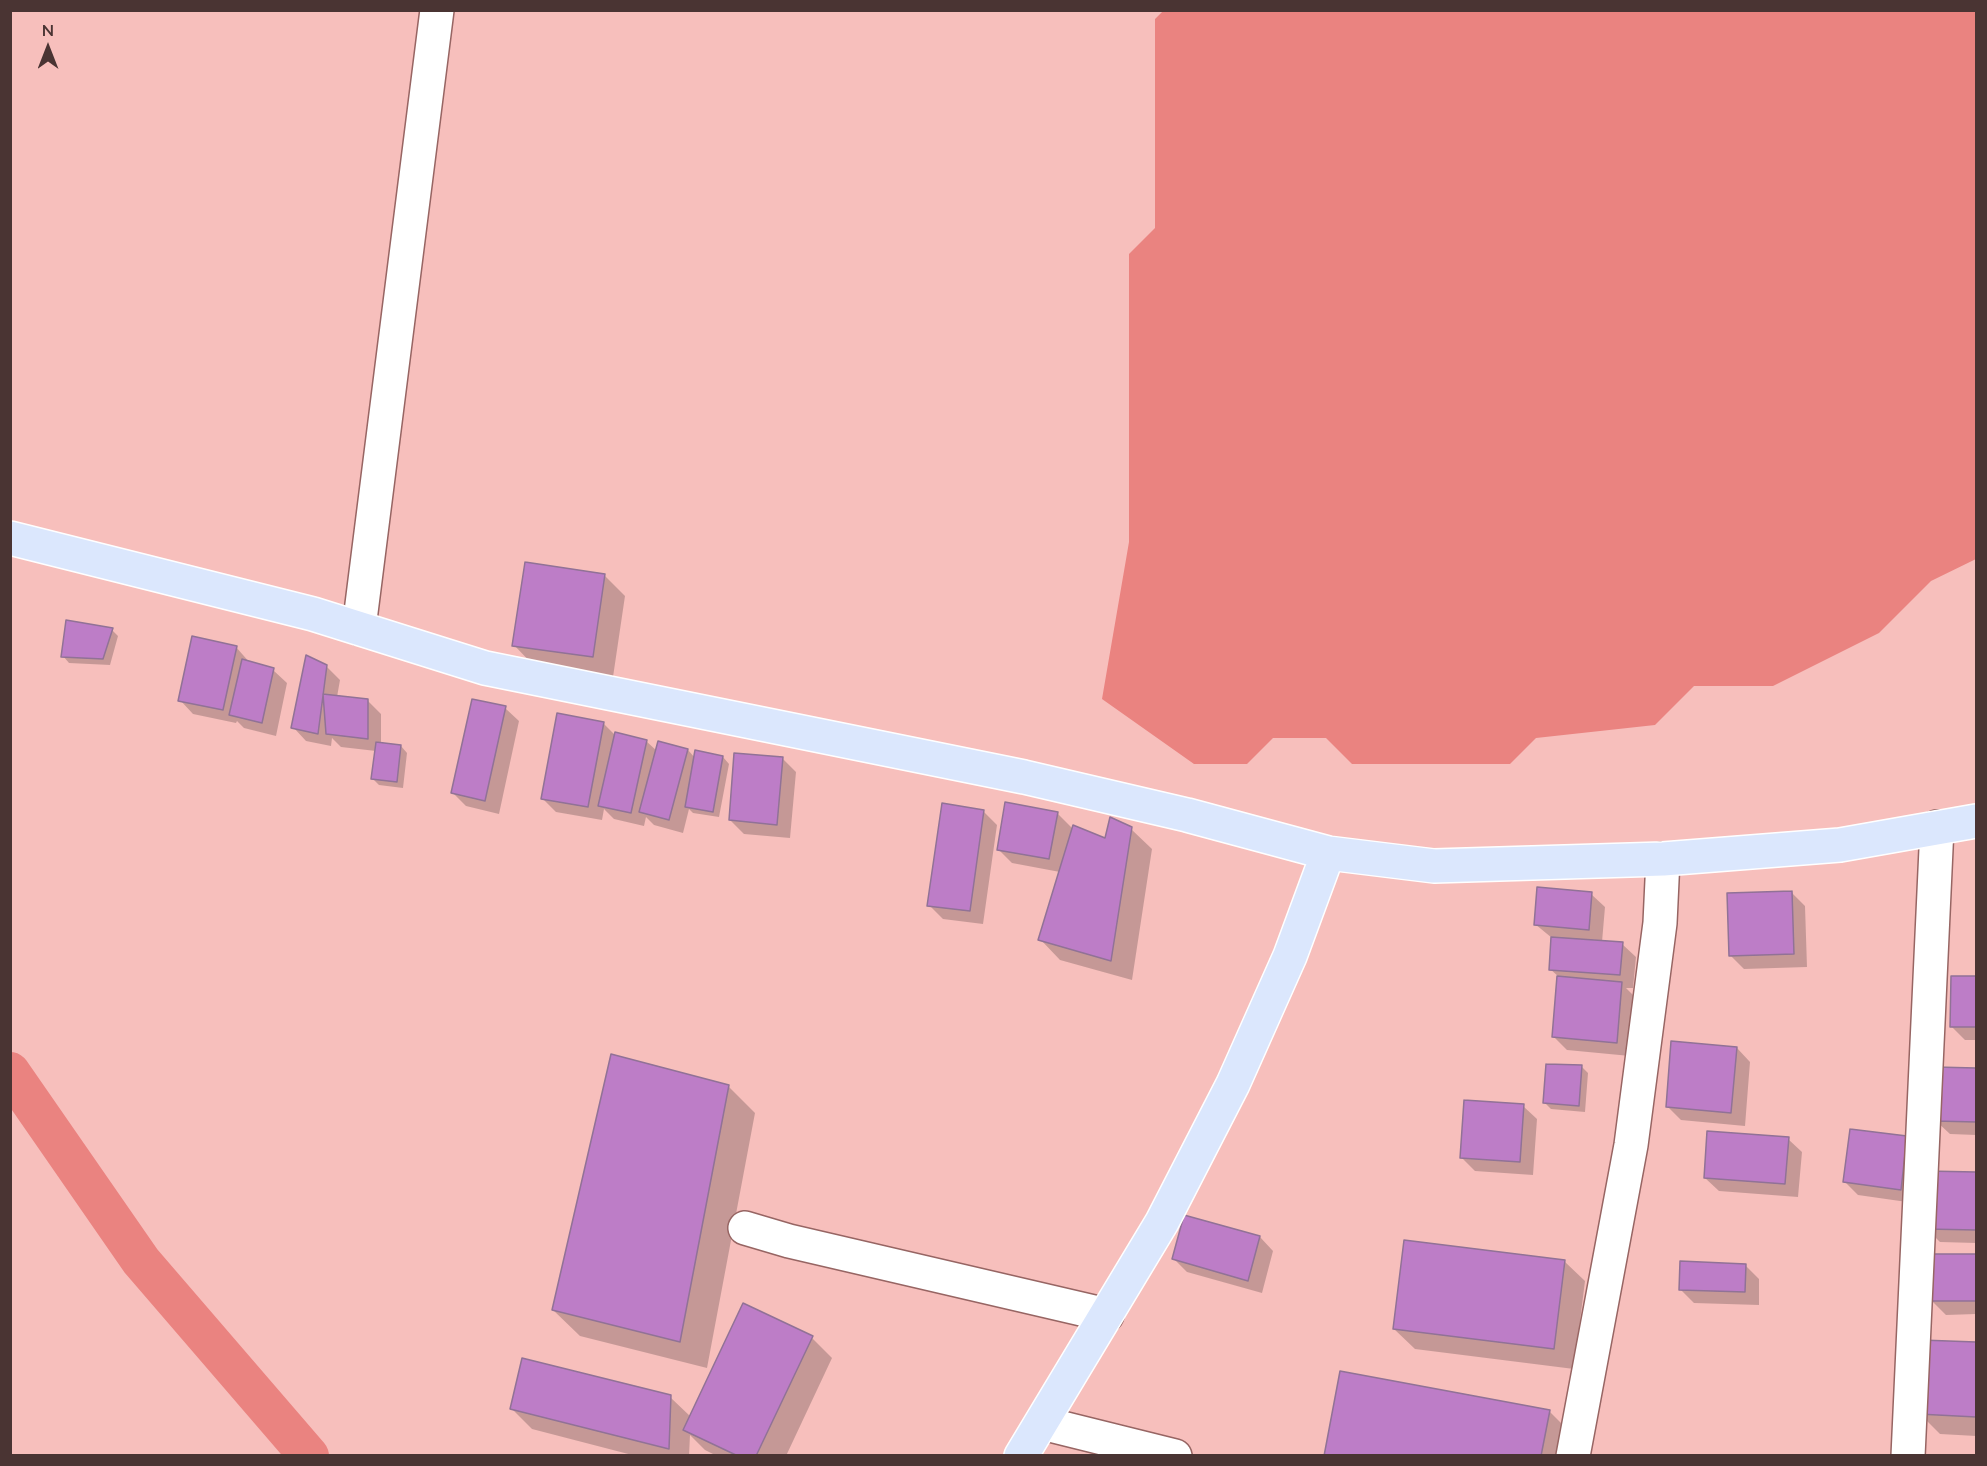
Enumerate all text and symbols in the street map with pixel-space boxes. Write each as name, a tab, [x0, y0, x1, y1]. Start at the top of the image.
north arrow	[18, 18, 78, 78]
text: N	[42, 20, 54, 39]

